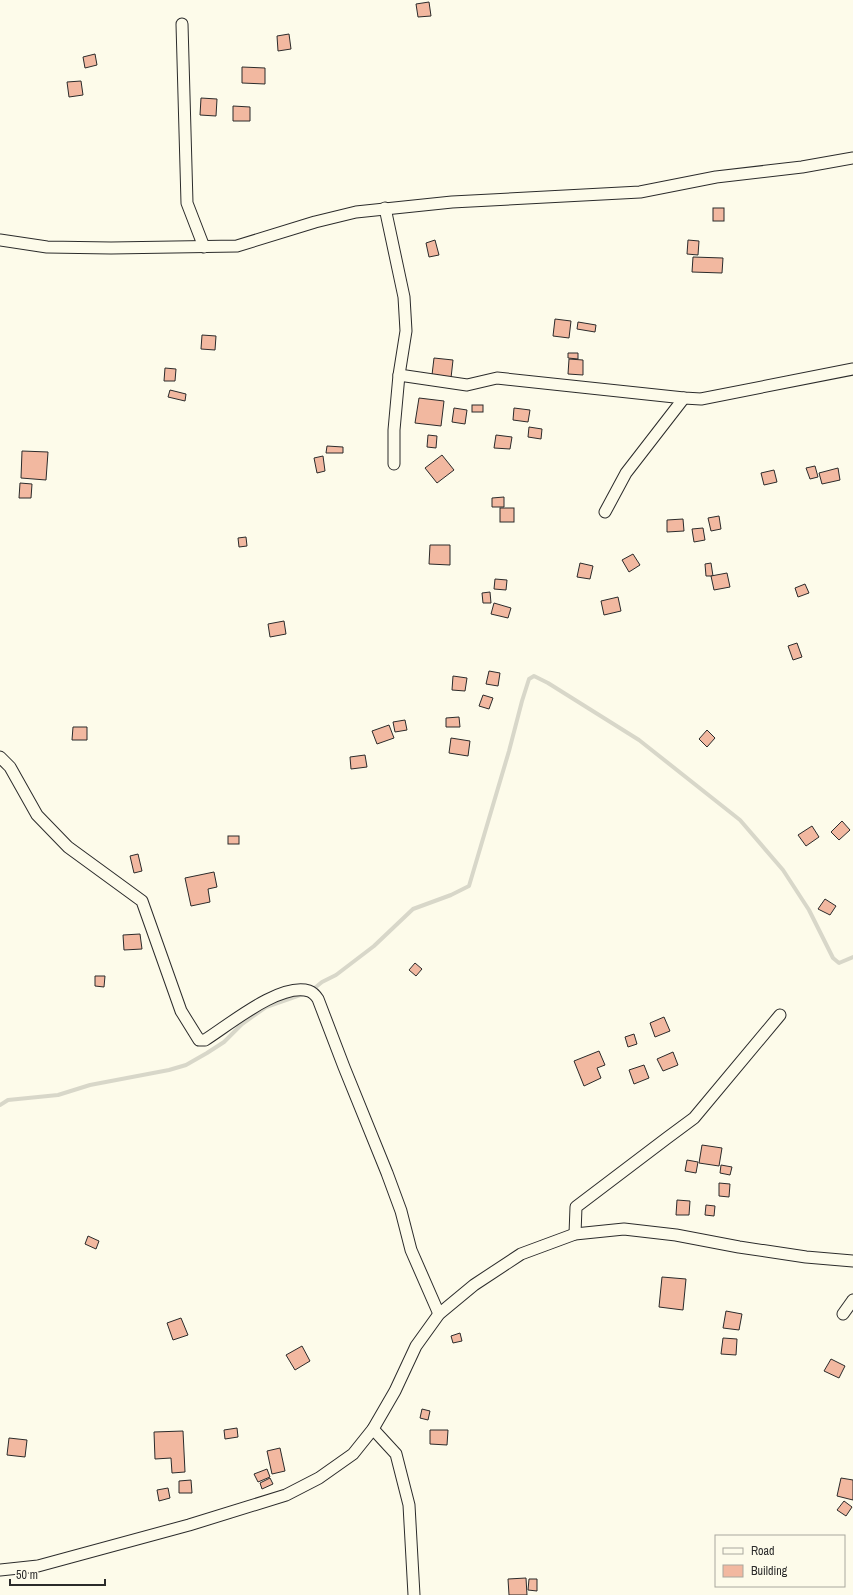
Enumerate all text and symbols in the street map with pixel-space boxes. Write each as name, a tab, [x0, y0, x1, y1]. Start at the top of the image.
legend	[715, 1535, 845, 1587]
text: Road	[751, 1543, 775, 1559]
scale bar	[10, 1561, 105, 1587]
text: Building	[751, 1563, 788, 1579]
text: 50 m	[16, 1567, 38, 1583]

